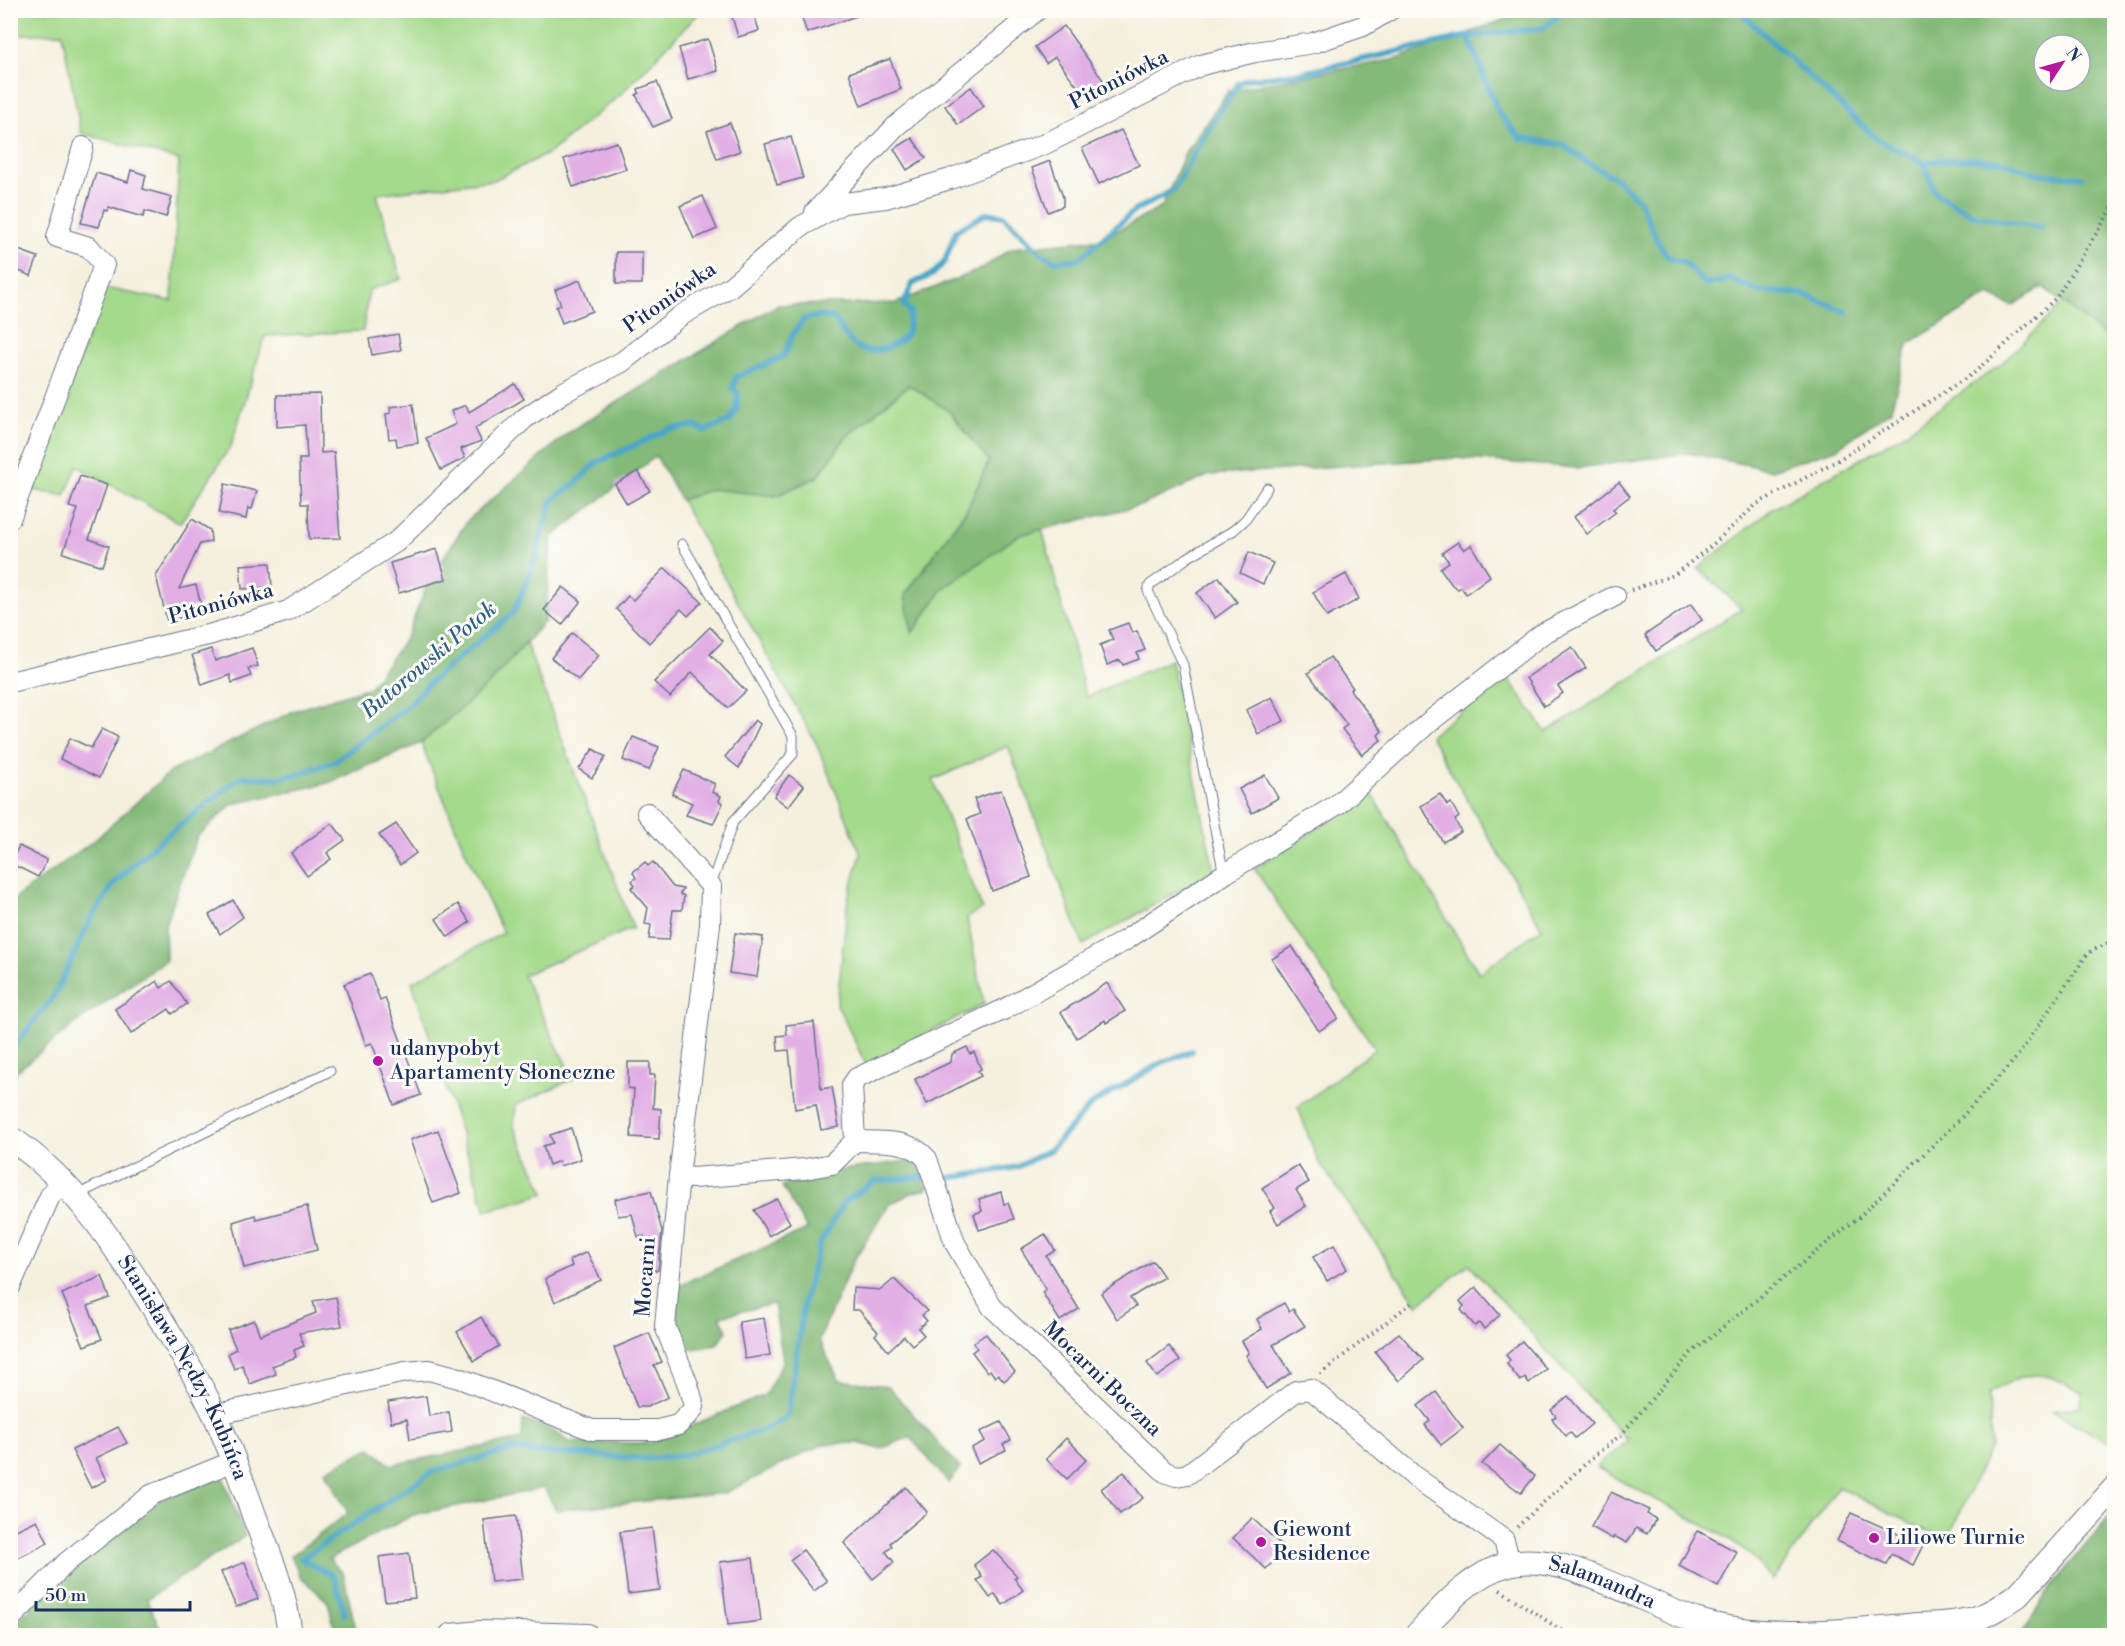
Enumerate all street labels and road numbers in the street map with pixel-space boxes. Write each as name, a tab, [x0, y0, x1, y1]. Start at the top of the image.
street label: Pitoniówka	[1065, 44, 1173, 116]
street label: Pitoniówka	[618, 256, 722, 340]
street label: Pitoniówka	[166, 577, 277, 630]
street label: Mocarni	[630, 1236, 662, 1318]
street label: Stanisława Nędzy-Kubińca	[111, 1251, 253, 1484]
street label: Mocarni Boczna	[1037, 1316, 1167, 1443]
street label: Salamandra	[1546, 1551, 1660, 1615]

